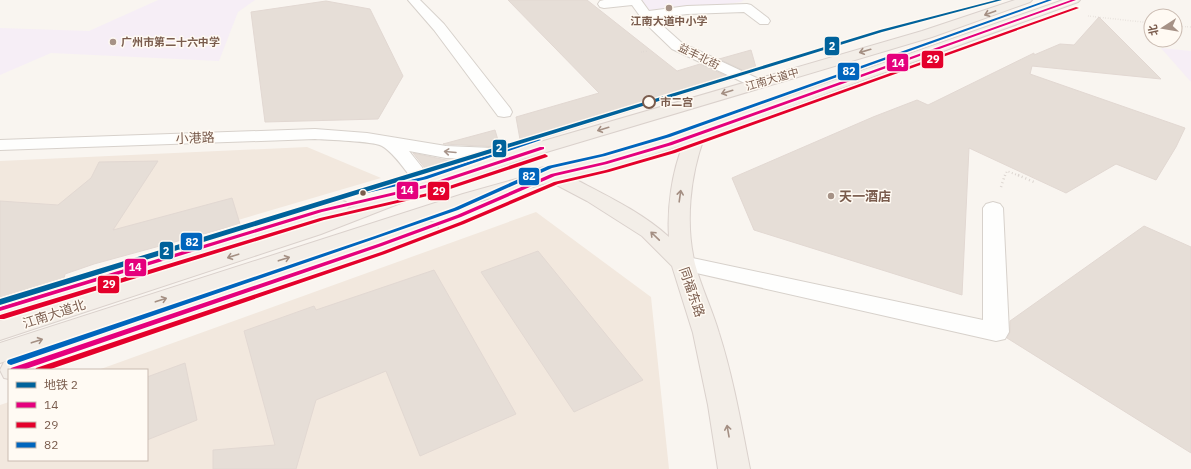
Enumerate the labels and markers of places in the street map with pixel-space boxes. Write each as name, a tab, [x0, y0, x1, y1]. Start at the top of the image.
marker: 江南大道中小学	[664, 3, 674, 13]
place label: 江南大道中小学	[631, 14, 708, 28]
place label: 广州市第二十六中学	[121, 35, 220, 49]
marker: 广州市第二十六中学	[108, 37, 118, 47]
marker: 市二宫	[642, 95, 656, 109]
place label: 市二宫	[660, 95, 693, 109]
unlabelled marker	[358, 188, 368, 198]
place label: 天一酒店	[839, 188, 891, 205]
marker: 天一酒店	[826, 191, 836, 201]

